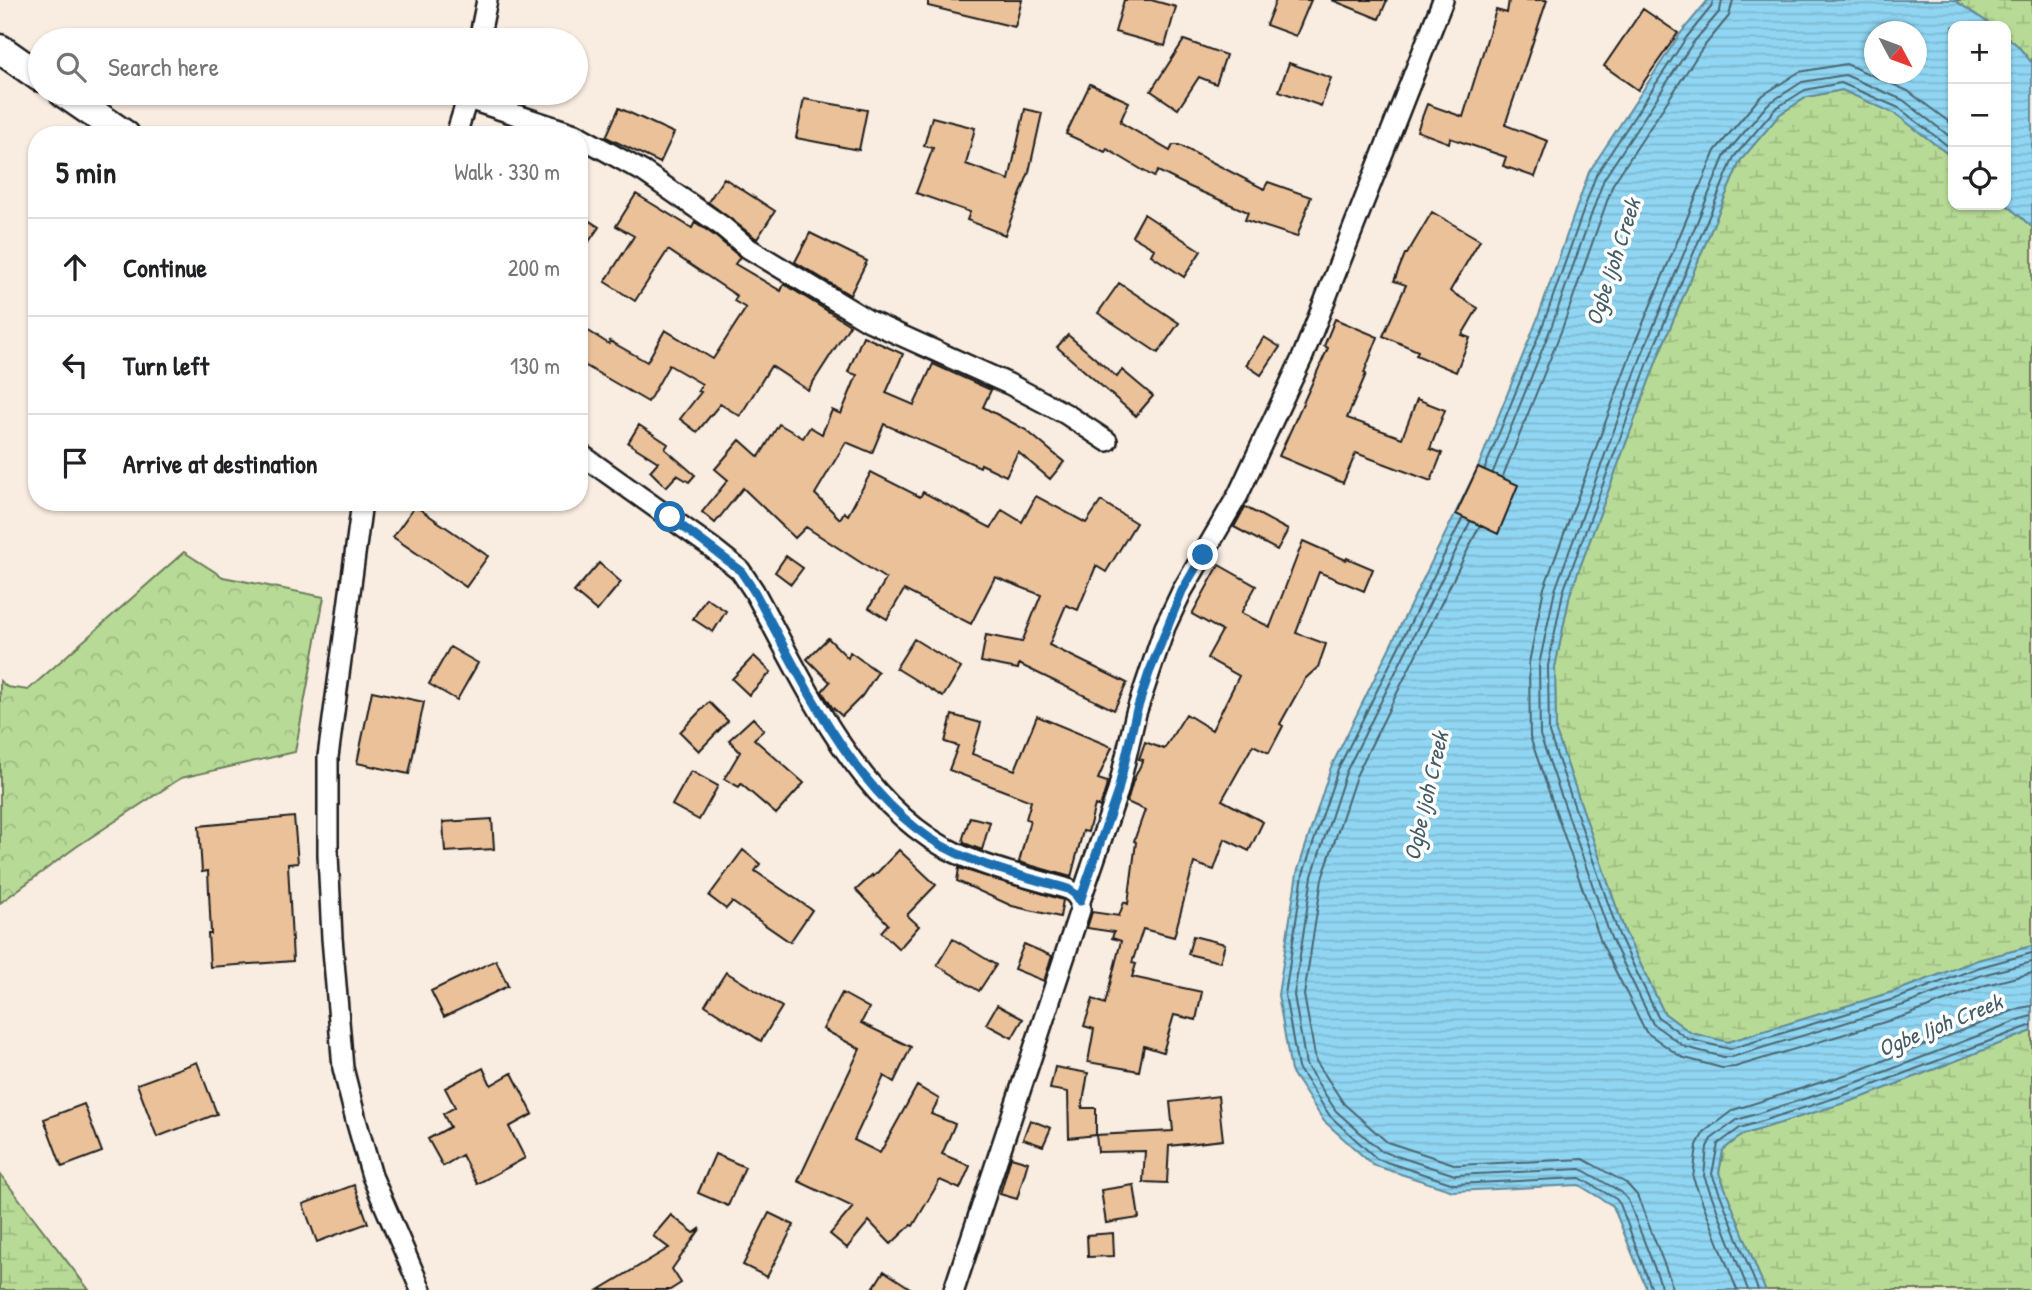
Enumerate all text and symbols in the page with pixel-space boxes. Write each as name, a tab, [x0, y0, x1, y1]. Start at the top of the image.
north arrow	[1864, 21, 1927, 84]
map controls	[1948, 21, 2011, 210]
button: +	[1948, 21, 2011, 84]
search box	[28, 28, 588, 105]
icon: search	[52, 48, 90, 86]
text: Search here	[108, 49, 219, 84]
button: −	[1948, 84, 2011, 147]
button: locate	[1948, 147, 2011, 210]
text: 5 min	[56, 152, 116, 192]
text: Walk · 330 m	[454, 156, 560, 187]
water label: Ogbe Ijoh Creek	[1577, 192, 1649, 329]
icon: ahead	[56, 248, 94, 286]
text: Continue	[123, 250, 207, 285]
text: 200 m	[508, 252, 560, 283]
icon: left	[56, 346, 94, 384]
text: Turn left	[123, 348, 209, 383]
text: 130 m	[510, 350, 560, 381]
icon: arrive	[56, 444, 94, 482]
text: Arrive at destination	[123, 446, 318, 481]
route start	[654, 501, 685, 532]
route end	[1187, 539, 1218, 570]
water label: Ogbe Ijoh Creek	[1396, 726, 1457, 864]
water label: Ogbe Ijoh Creek	[1873, 985, 2009, 1064]

